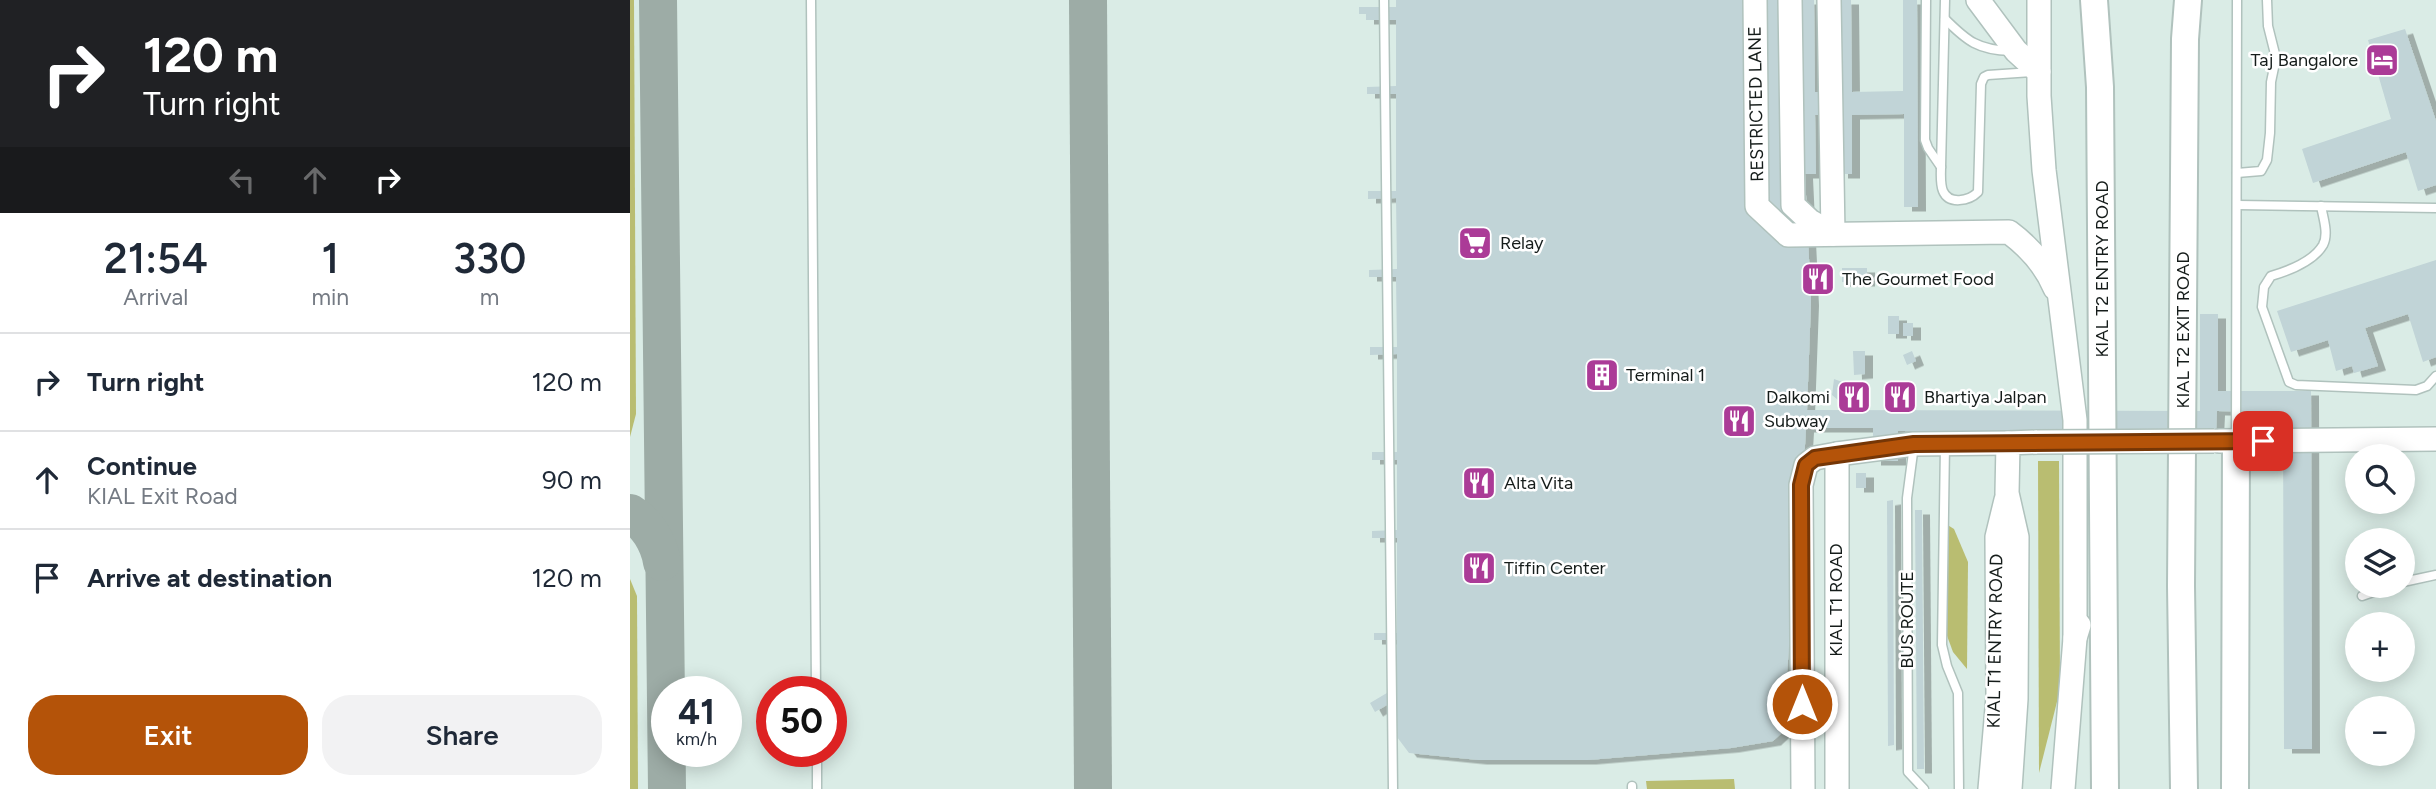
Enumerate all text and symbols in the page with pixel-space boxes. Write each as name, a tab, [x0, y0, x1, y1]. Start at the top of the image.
text: 120 m	[143, 25, 278, 84]
street label: RESTRICTED LANE	[1744, 26, 1768, 182]
icon: right	[28, 28, 119, 119]
hotel icon: Taj Bangalore	[2363, 41, 2401, 79]
place label: Taj Bangalore	[2250, 49, 2358, 71]
text: Turn right	[143, 85, 281, 123]
icon: left	[223, 161, 261, 199]
icon: ahead	[296, 161, 334, 199]
icon: right	[369, 161, 407, 199]
street label: KIAL T2 ENTRY ROAD	[2091, 180, 2113, 358]
supermarket icon: Relay	[1456, 224, 1494, 262]
place label: Relay	[1500, 232, 1544, 254]
text: 21:54	[104, 233, 208, 284]
text: 1	[322, 233, 339, 284]
text: 330	[453, 233, 526, 284]
street label: KIAL T2 EXIT ROAD	[2172, 251, 2194, 409]
restaurant icon: The Gourmet Food	[1799, 260, 1837, 298]
place label: The Gourmet Food	[1842, 268, 1994, 290]
text: Arrival	[123, 283, 188, 311]
text: min	[311, 283, 349, 311]
text: m	[480, 283, 499, 311]
building icon: Terminal 1	[1583, 356, 1621, 394]
icon: right	[28, 363, 66, 401]
place label: Terminal 1	[1626, 364, 1705, 386]
text: Turn right	[87, 366, 204, 398]
text: 120 m	[532, 366, 602, 398]
restaurant icon: Dalkomi	[1835, 378, 1873, 416]
restaurant icon: Bhartiya Jalpan	[1881, 378, 1919, 416]
place label: Dalkomi	[1766, 386, 1830, 408]
place label: Bhartiya Jalpan	[1924, 386, 2046, 408]
restaurant icon: Subway	[1720, 402, 1758, 440]
place label: Subway	[1764, 410, 1828, 432]
pin	[2233, 411, 2293, 471]
icon: arrive	[2244, 422, 2282, 460]
map controls	[2345, 444, 2415, 766]
button: search	[2345, 444, 2415, 514]
text: Continue	[87, 450, 197, 482]
icon: ahead	[28, 461, 66, 499]
text: 90 m	[542, 464, 602, 496]
restaurant icon: Alta Vita	[1460, 464, 1498, 502]
place label: Alta Vita	[1504, 472, 1573, 494]
text: KIAL Exit Road	[87, 482, 238, 510]
button: layers	[2345, 528, 2415, 598]
street label: KIAL T1 ROAD	[1825, 543, 1847, 657]
restaurant icon: Tiffin Center	[1460, 549, 1498, 587]
street label: KIAL T1 ENTRY ROAD	[1982, 554, 2008, 728]
place label: Tiffin Center	[1504, 557, 1606, 579]
icon: arrive	[28, 559, 66, 597]
text: Arrive at destination	[87, 562, 332, 594]
text: 120 m	[532, 562, 602, 594]
street label: BUS ROUTE	[1896, 571, 1918, 669]
button: +	[2345, 612, 2415, 682]
position arrow	[1765, 667, 1839, 741]
speed limit sign: 50	[756, 676, 847, 767]
text: 41	[678, 691, 715, 733]
button: Exit	[28, 695, 308, 775]
button: Share	[322, 695, 602, 775]
button: −	[2345, 696, 2415, 766]
text: km/h	[676, 728, 717, 750]

